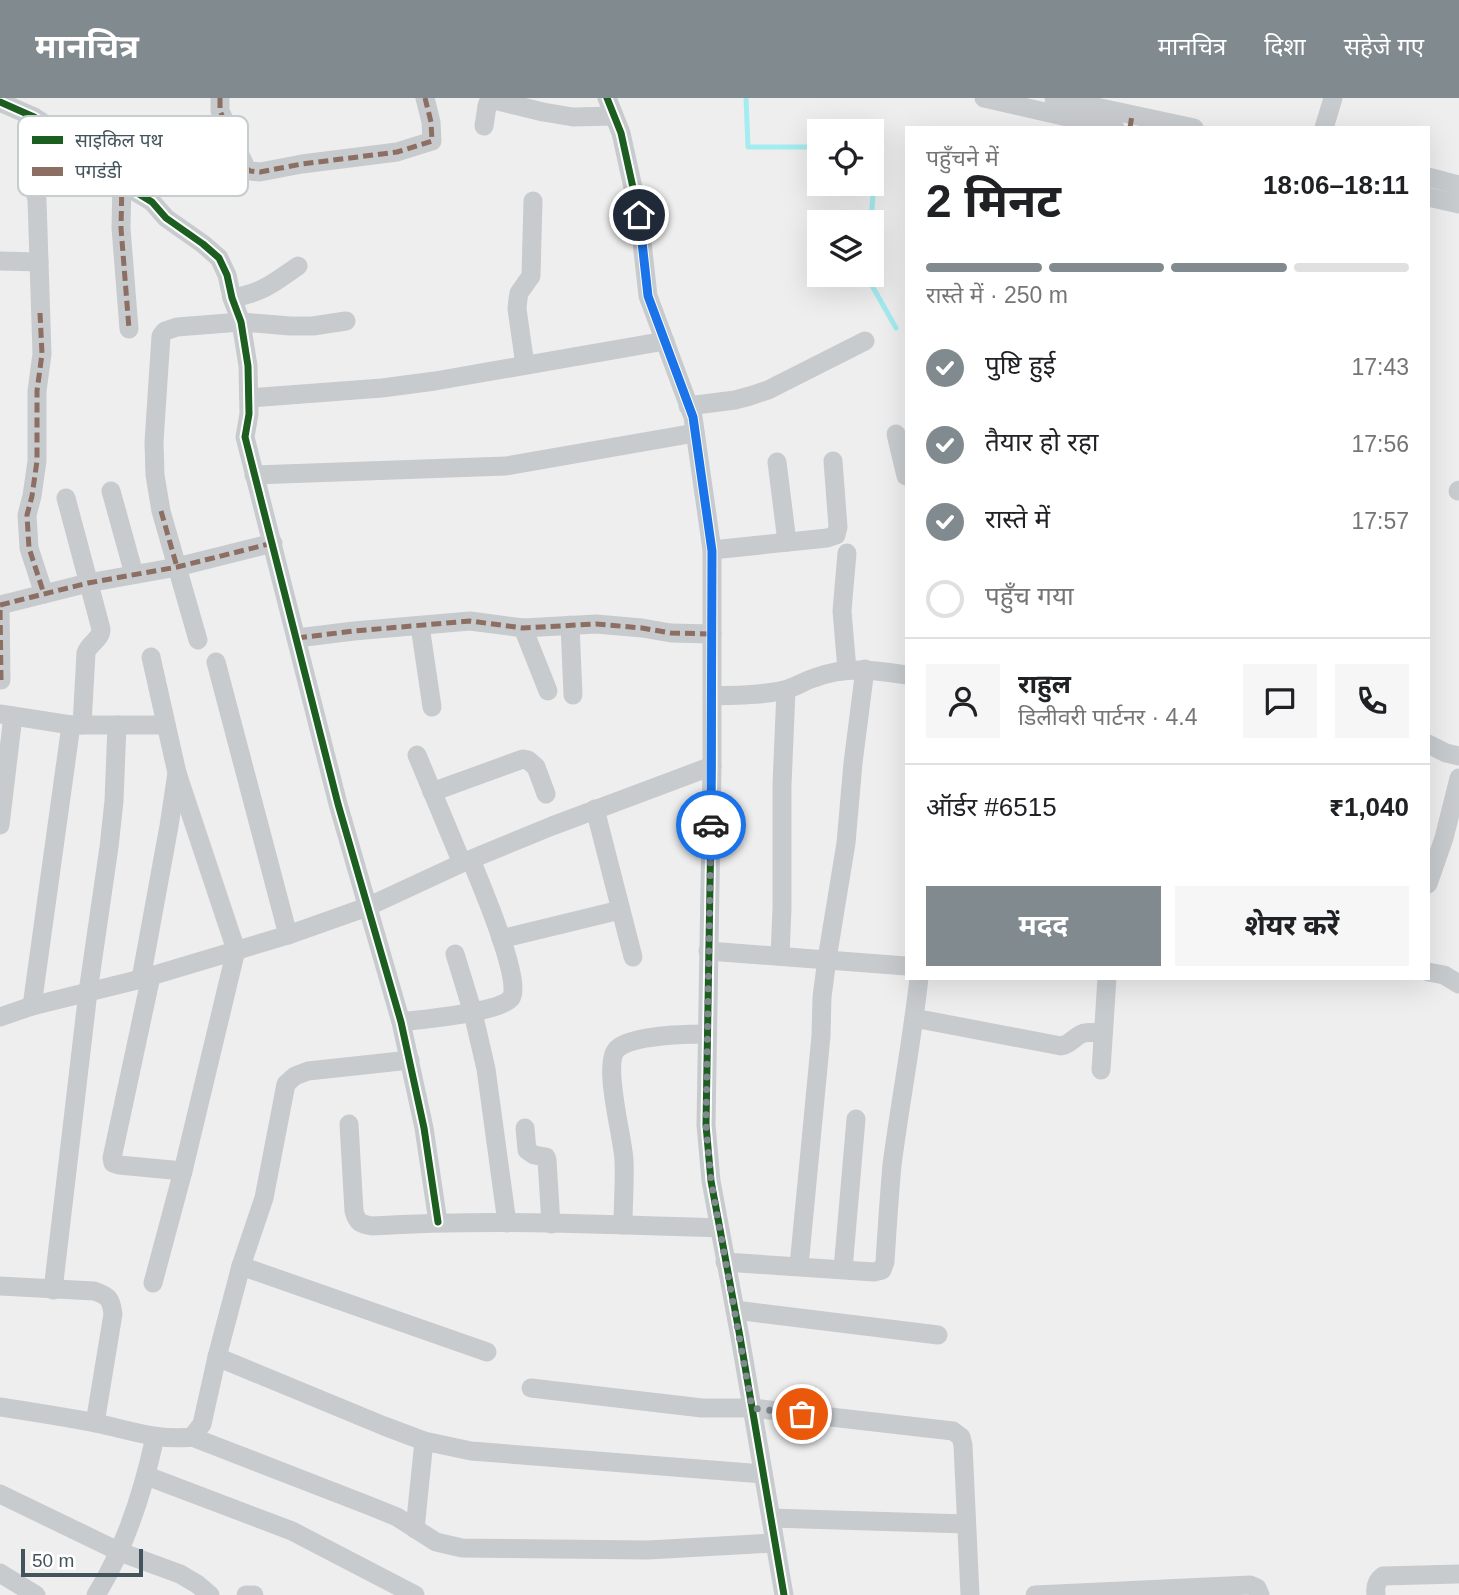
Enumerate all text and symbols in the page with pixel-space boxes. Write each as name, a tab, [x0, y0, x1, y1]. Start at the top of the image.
text: मानचित्र	[35, 28, 139, 65]
text: मानचित्र	[1158, 33, 1226, 60]
text: दिशा	[1264, 33, 1306, 60]
text: सहेजे गए	[1344, 33, 1424, 60]
legend	[18, 116, 248, 196]
map controls	[807, 119, 884, 287]
button: locate	[807, 119, 884, 196]
text: साइकिल पथ	[75, 130, 164, 151]
text: पहुँचने में	[926, 145, 999, 171]
text: पगडंडी	[75, 161, 123, 182]
text: 18:06–18:11	[1263, 170, 1409, 200]
text: 2 मिनट	[926, 175, 1061, 227]
pin	[609, 185, 669, 245]
icon: home	[620, 196, 658, 234]
button: layers	[807, 210, 884, 287]
text: रास्ते में · 250 m	[926, 282, 1068, 308]
icon: check	[926, 349, 964, 387]
text: पुष्टि हुई	[985, 350, 1055, 380]
text: 17:43	[1351, 354, 1409, 380]
icon: check	[926, 426, 964, 464]
text: तैयार हो रहा	[985, 427, 1098, 457]
text: 17:56	[1351, 431, 1409, 457]
icon: check	[926, 503, 964, 541]
text: रास्ते में	[985, 504, 1050, 534]
text: 17:57	[1351, 508, 1409, 534]
text: पहुँच गया	[985, 581, 1074, 611]
button: person	[926, 664, 1000, 738]
button: chat	[1243, 664, 1317, 738]
button: phone	[1335, 664, 1409, 738]
text: राहुल	[1018, 669, 1071, 699]
text: डिलीवरी पार्टनर · 4.4	[1018, 704, 1198, 730]
courier	[676, 790, 746, 860]
text: ऑर्डर #6515	[926, 792, 1057, 822]
text: ₹1,040	[1329, 792, 1409, 822]
icon: car	[692, 806, 730, 844]
button: मदद	[926, 886, 1161, 966]
button: शेयर करें	[1175, 886, 1409, 966]
pin	[772, 1384, 832, 1444]
icon: bag	[783, 1395, 821, 1433]
scale bar	[21, 1546, 144, 1578]
text: 50 m	[32, 1550, 74, 1571]

